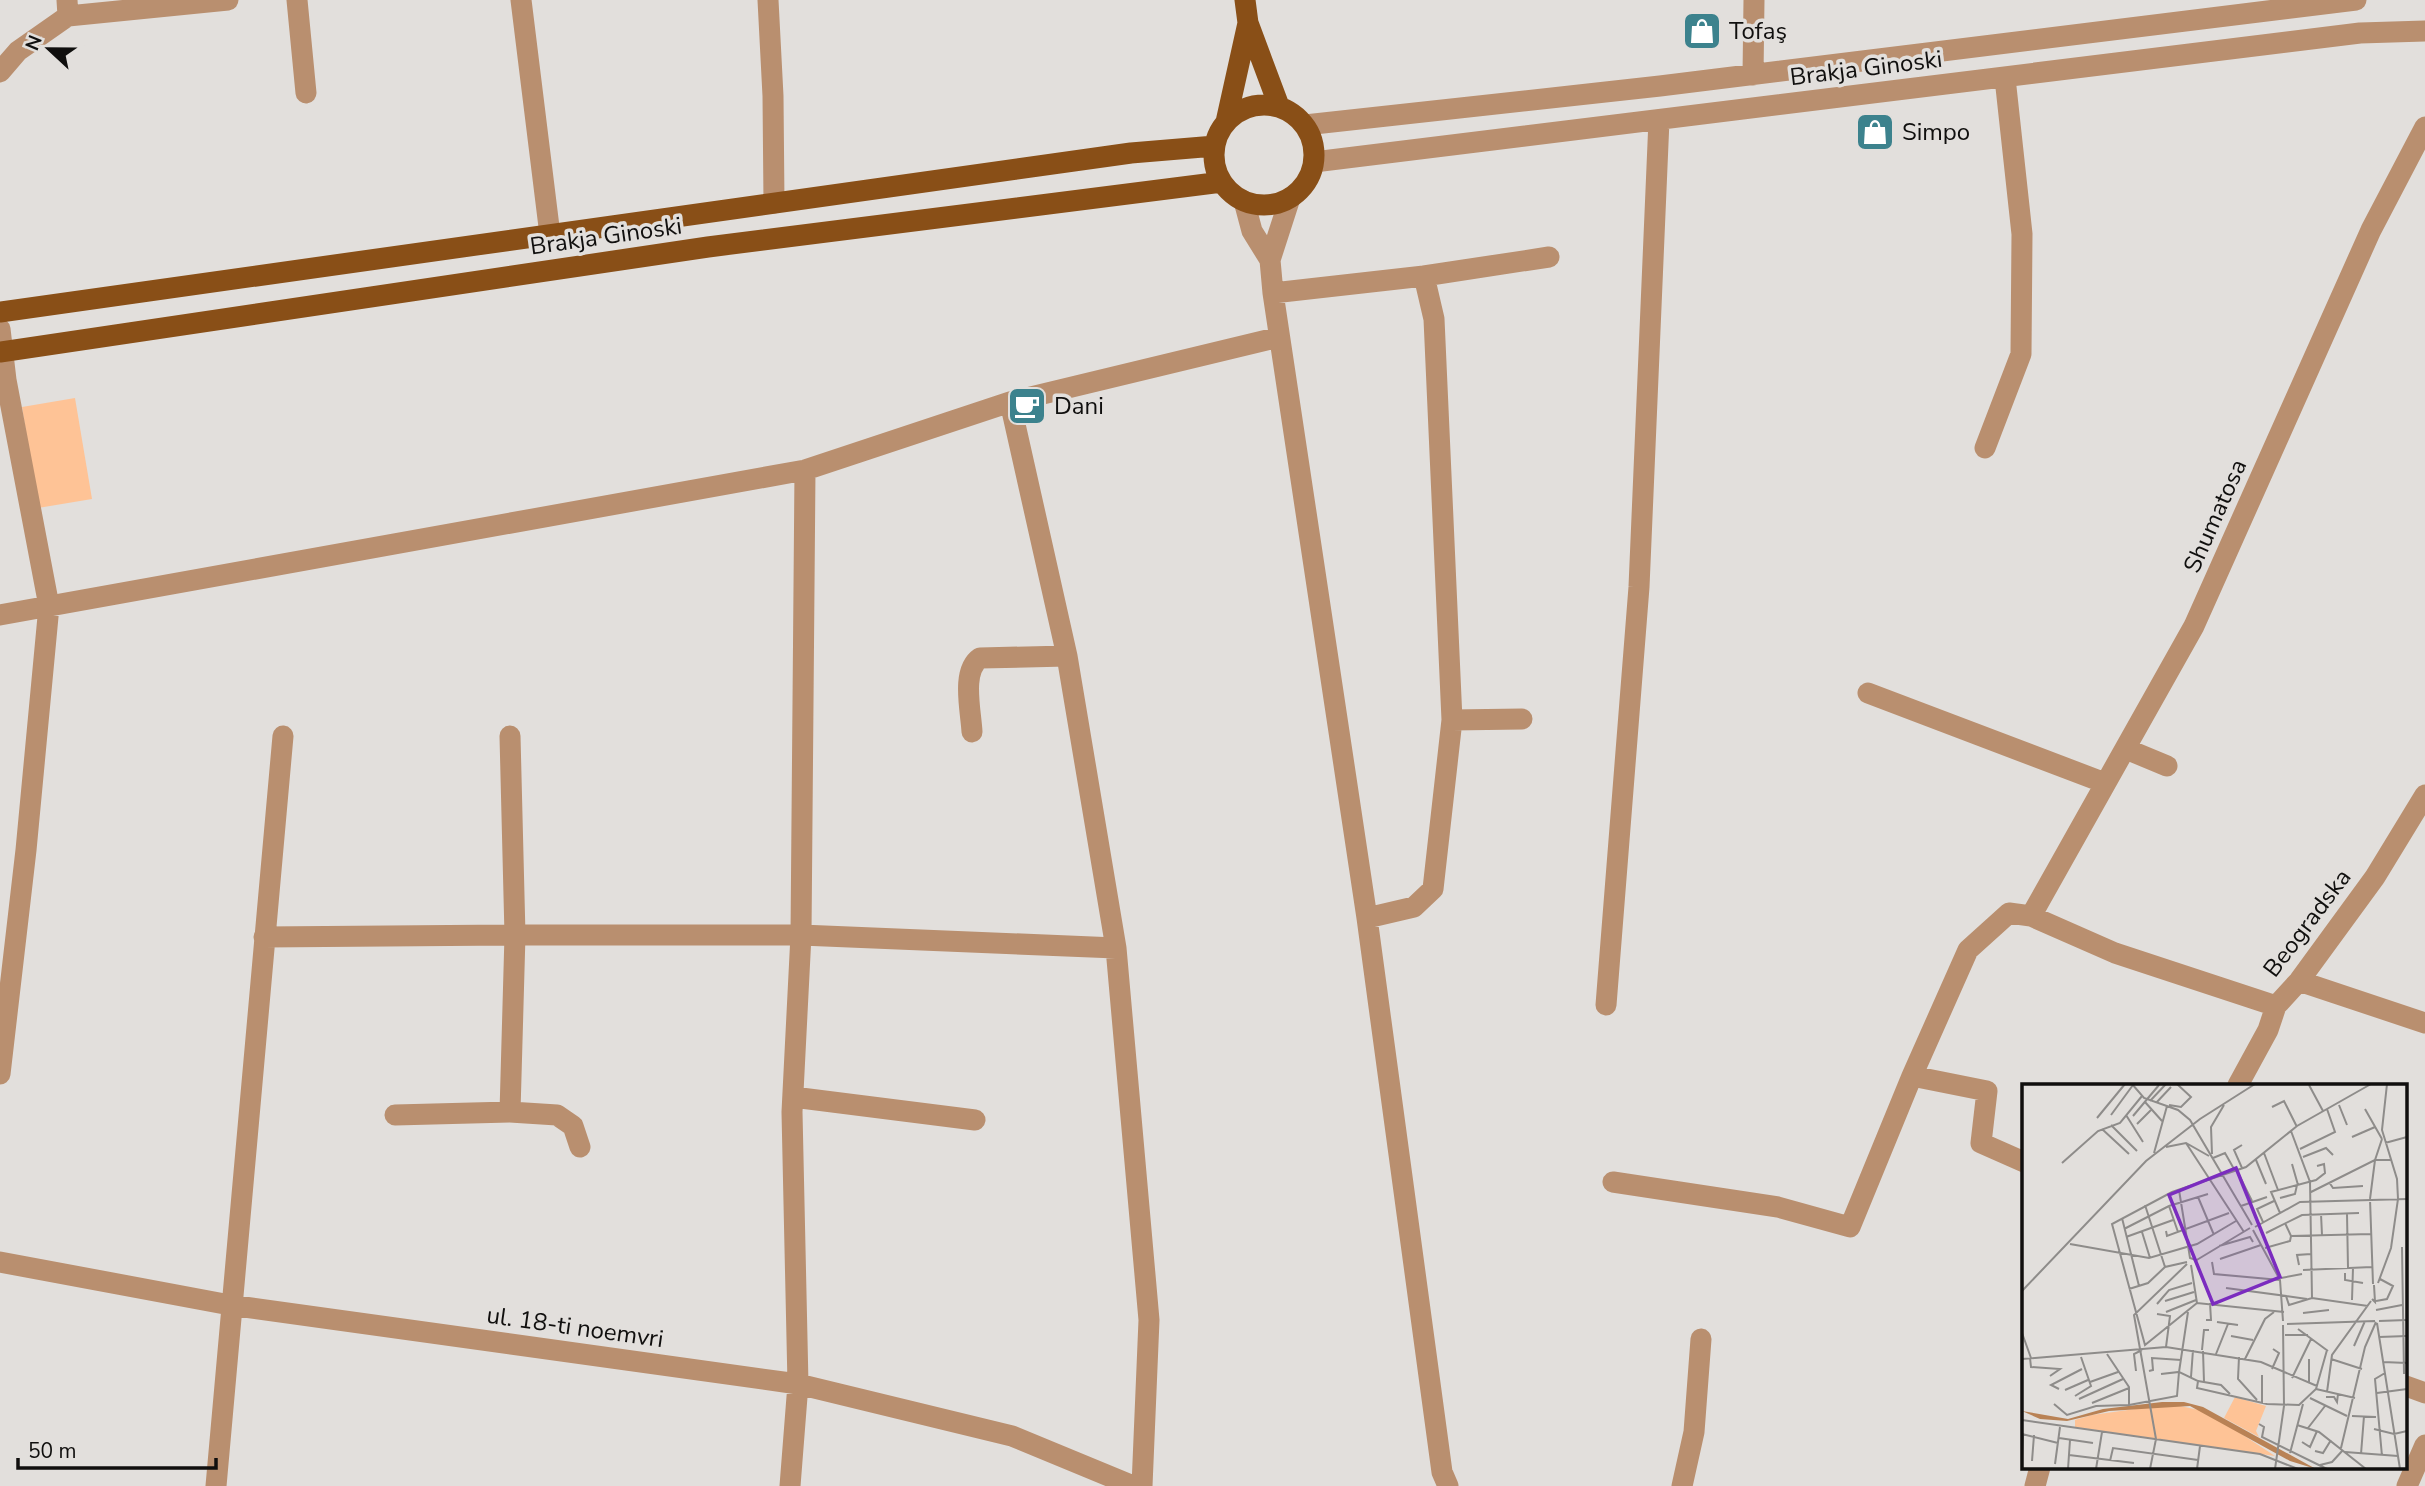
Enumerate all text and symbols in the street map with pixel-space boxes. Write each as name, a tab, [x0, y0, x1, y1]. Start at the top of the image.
shop icon: Tofaş	[1681, 10, 1723, 52]
north arrow	[14, 14, 84, 84]
place label: Tofaş	[1729, 15, 1787, 47]
text: N	[19, 32, 49, 54]
street label: Brakja Ginoski	[1788, 43, 1944, 93]
shop icon: Simpo	[1854, 111, 1896, 153]
place label: Simpo	[1902, 116, 1970, 148]
street label: Brakja Ginoski	[528, 210, 684, 262]
cafe icon: Dani	[1006, 385, 1048, 427]
place label: Dani	[1054, 390, 1104, 422]
street label: Shumatosa	[2176, 454, 2254, 578]
street label: Beogradska	[2256, 862, 2358, 984]
inset map	[2022, 1084, 2408, 1468]
street label: ul. 18-ti noemvri	[485, 1299, 665, 1355]
scale bar	[18, 1426, 215, 1470]
text: 50 m	[28, 1437, 77, 1465]

